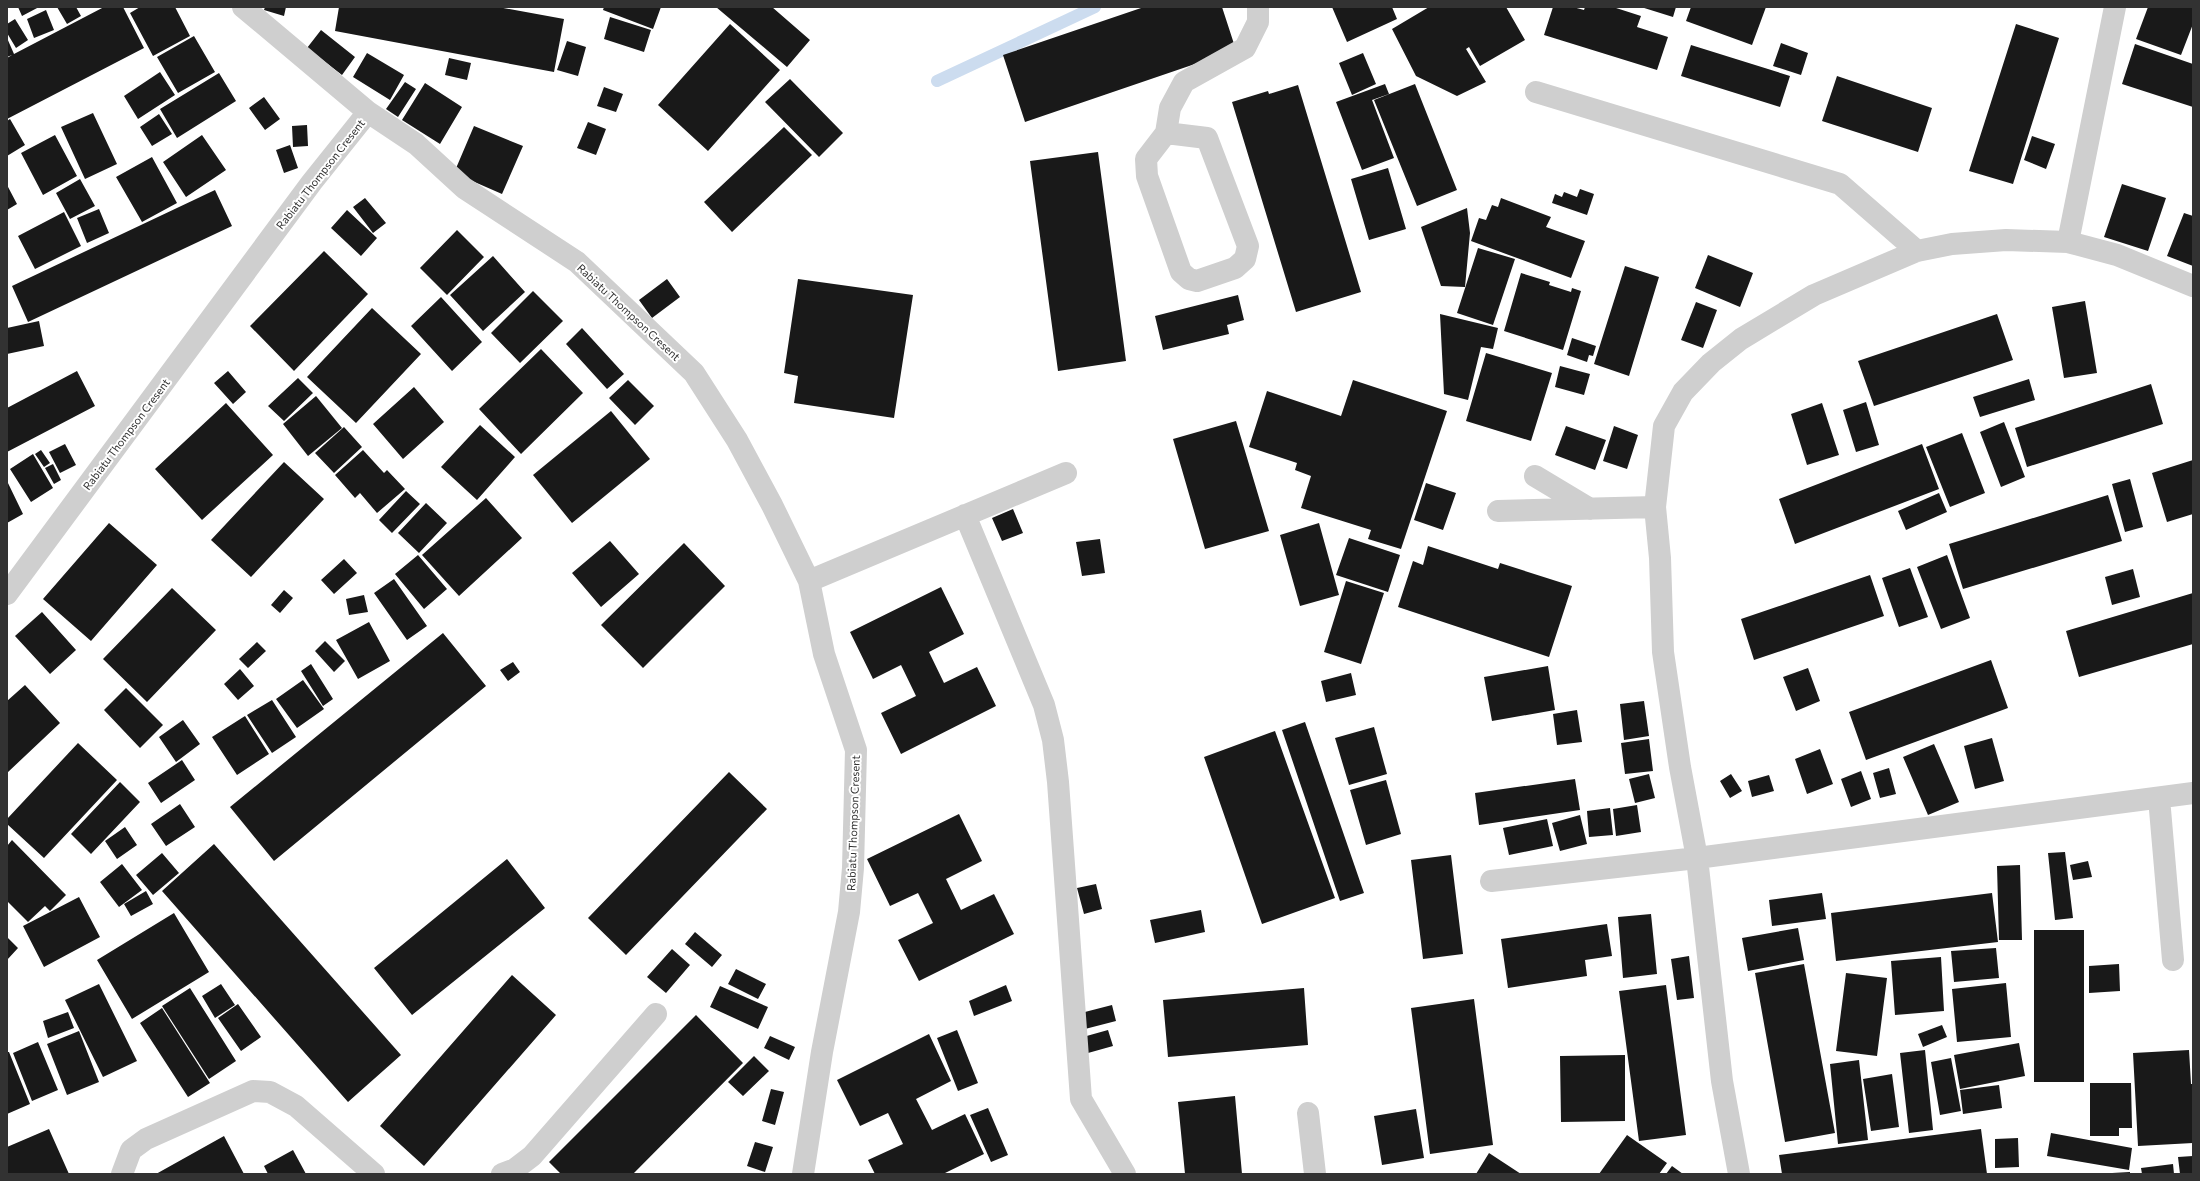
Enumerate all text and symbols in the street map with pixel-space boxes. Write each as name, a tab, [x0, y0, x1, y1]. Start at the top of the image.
street label: Rabiatu Thompson Cresent	[273, 116, 367, 232]
street label: Rabiatu Thompson Cresent	[575, 261, 684, 363]
street label: Rabiatu Thompson Cresent	[80, 375, 172, 492]
street label: Rabiatu Thompson Cresent	[844, 754, 862, 891]

